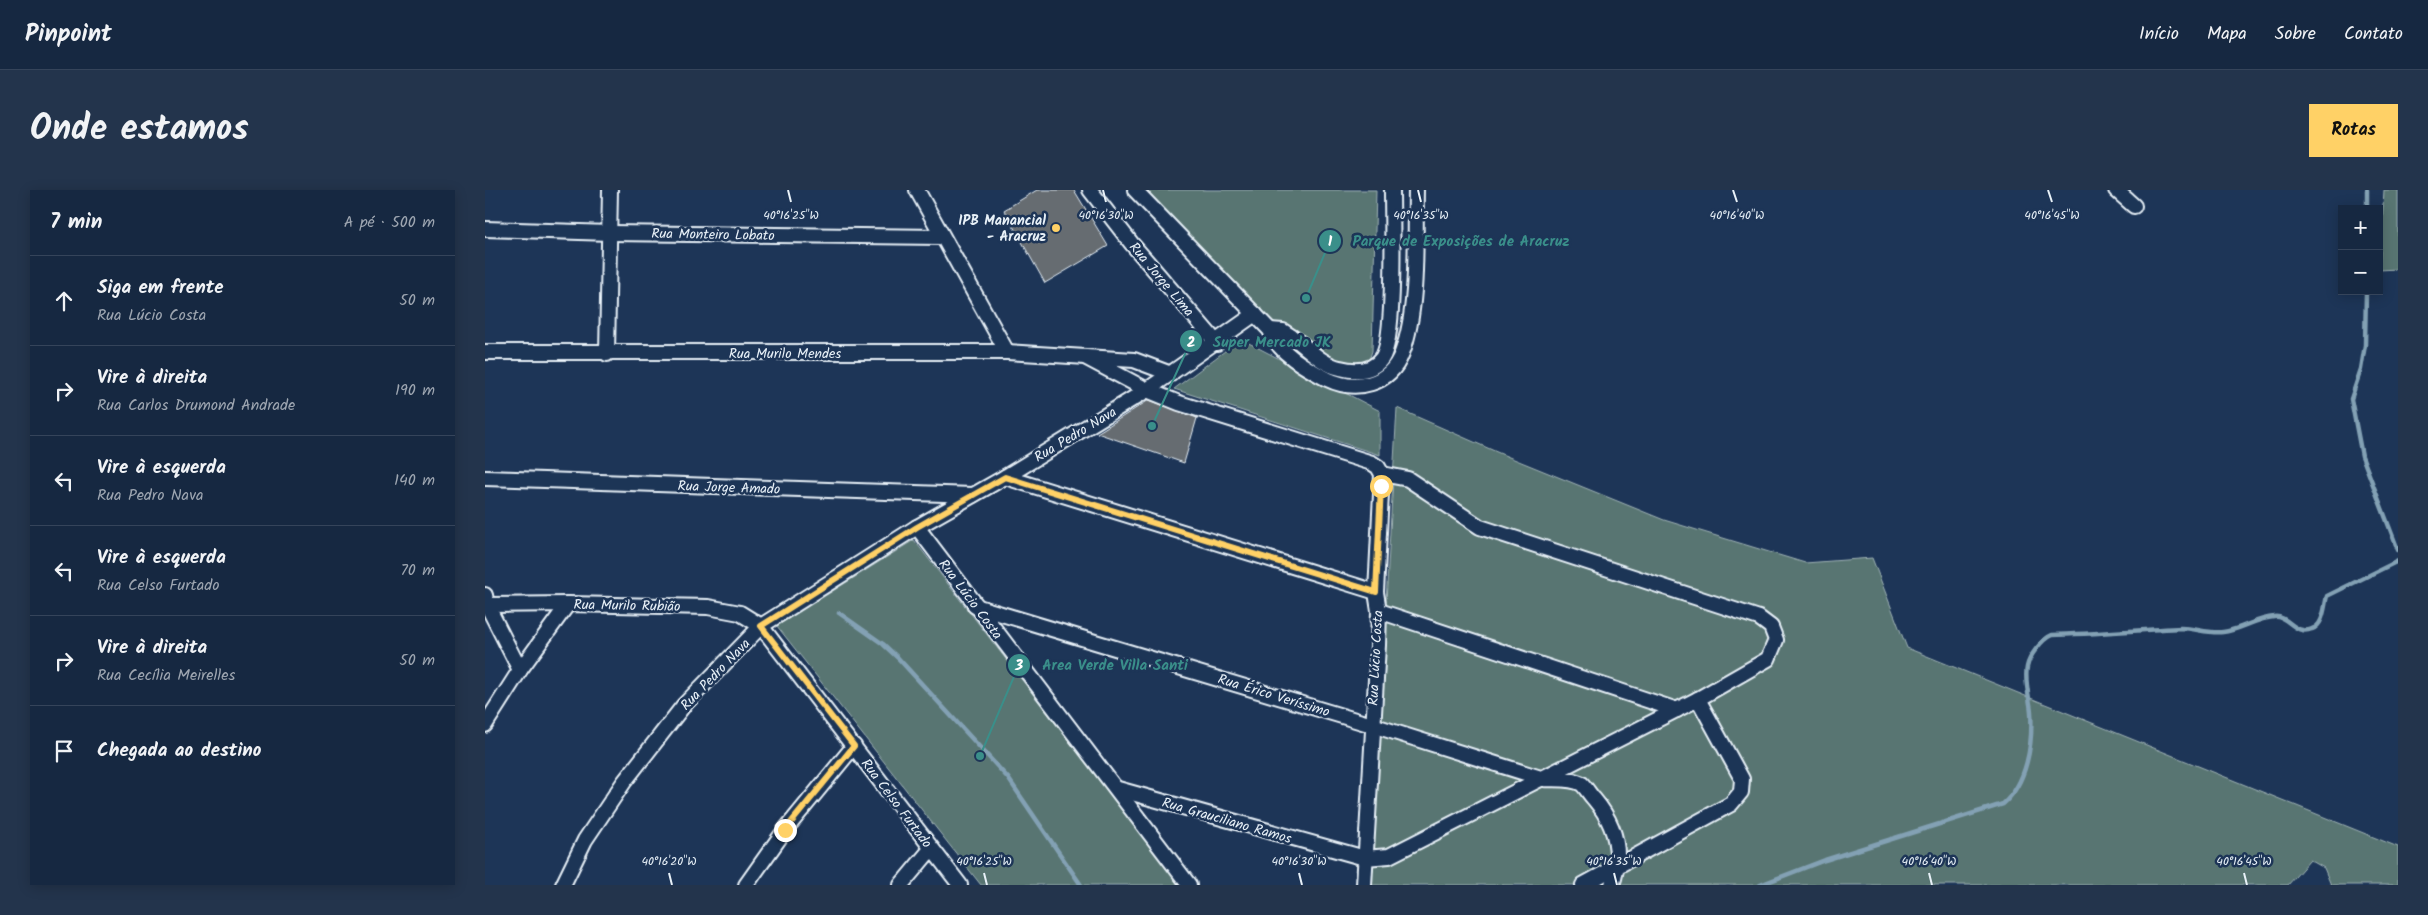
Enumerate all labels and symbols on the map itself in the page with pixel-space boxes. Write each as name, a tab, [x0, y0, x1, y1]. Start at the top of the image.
text: 40°16'25"W	[763, 206, 819, 225]
text: 40°16'30"W	[1078, 206, 1134, 225]
text: 40°16'35"W	[1393, 206, 1449, 225]
text: 40°16'40"W	[1710, 206, 1764, 225]
text: 40°16'45"W	[2024, 206, 2080, 225]
place label: IPB Manancial - Aracruz	[958, 210, 1046, 248]
marker: IPB Manancial - Aracruz	[1050, 222, 1062, 234]
street label: Rua Monteiro Lobato	[651, 223, 775, 247]
callout: Parque de Exposições de Aracruz	[1317, 226, 1579, 256]
text: 1	[1328, 230, 1333, 254]
text: Parque de Exposições de Aracruz	[1352, 230, 1570, 254]
street label: Rua Jorge Lima	[1123, 237, 1199, 322]
callout: Super Mercado JK	[1178, 326, 1342, 356]
text: 2	[1187, 331, 1196, 355]
text: Super Mercado JK	[1213, 331, 1331, 355]
street label: Rua Murilo Mendes	[729, 343, 841, 365]
street label: Rua Pedro Nava	[1030, 401, 1121, 468]
street label: Rua Jorge Amado	[677, 475, 781, 501]
route start	[1370, 475, 1393, 498]
street label: Rua Lúcio Costa	[933, 555, 1008, 644]
street label: Rua Murilo Rubião	[573, 594, 681, 618]
street label: Rua Lúcio Costa	[1363, 610, 1389, 706]
street label: Rua Pedro Nava	[675, 634, 756, 716]
callout: Area Verde Villa Santi	[1007, 650, 1198, 680]
text: 3	[1014, 654, 1023, 678]
text: Area Verde Villa Santi	[1042, 654, 1189, 678]
street label: Rua Érico Veríssimo	[1215, 668, 1332, 723]
street label: Rua Celso Furtado	[855, 754, 937, 853]
street label: Rua Grauciliano Ramos	[1159, 792, 1294, 850]
route end	[774, 819, 797, 842]
text: 40°16'20"W	[641, 852, 697, 871]
text: 40°16'25"W	[956, 852, 1012, 871]
text: 40°16'30"W	[1271, 852, 1327, 871]
text: 40°16'35"W	[1586, 852, 1642, 871]
text: 40°16'40"W	[1902, 852, 1956, 871]
text: 40°16'45"W	[2216, 852, 2272, 871]

